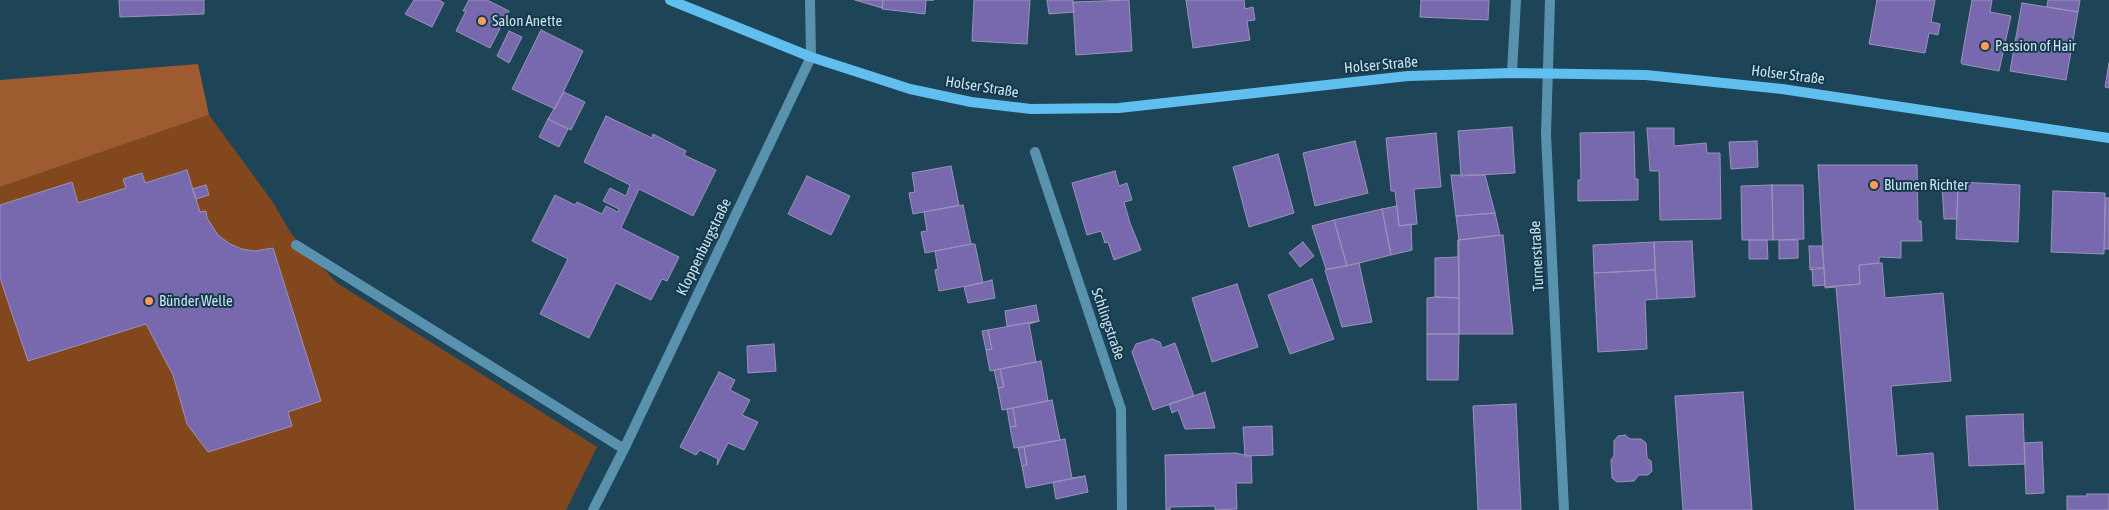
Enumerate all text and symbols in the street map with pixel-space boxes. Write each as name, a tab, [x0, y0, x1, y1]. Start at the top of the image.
place label: Salon Anette	[492, 12, 562, 30]
marker: Salon Anette	[476, 15, 488, 27]
place label: Passion of Hair	[1995, 37, 2076, 55]
marker: Passion of Hair	[1979, 40, 1991, 52]
street label: Holser Straße	[1343, 53, 1419, 77]
street label: Holser Straße	[1750, 62, 1826, 88]
street label: Holser Straße	[944, 72, 1020, 102]
place label: Blumen Richter	[1884, 176, 1968, 194]
marker: Blumen Richter	[1868, 179, 1880, 191]
street label: Kloppenburgstraße	[673, 195, 735, 299]
street label: Turnerstraße	[1526, 220, 1548, 292]
street label: Schlingstraße	[1087, 286, 1129, 362]
place label: Bünder Welle	[159, 292, 233, 310]
marker: Bünder Welle	[143, 295, 155, 307]

